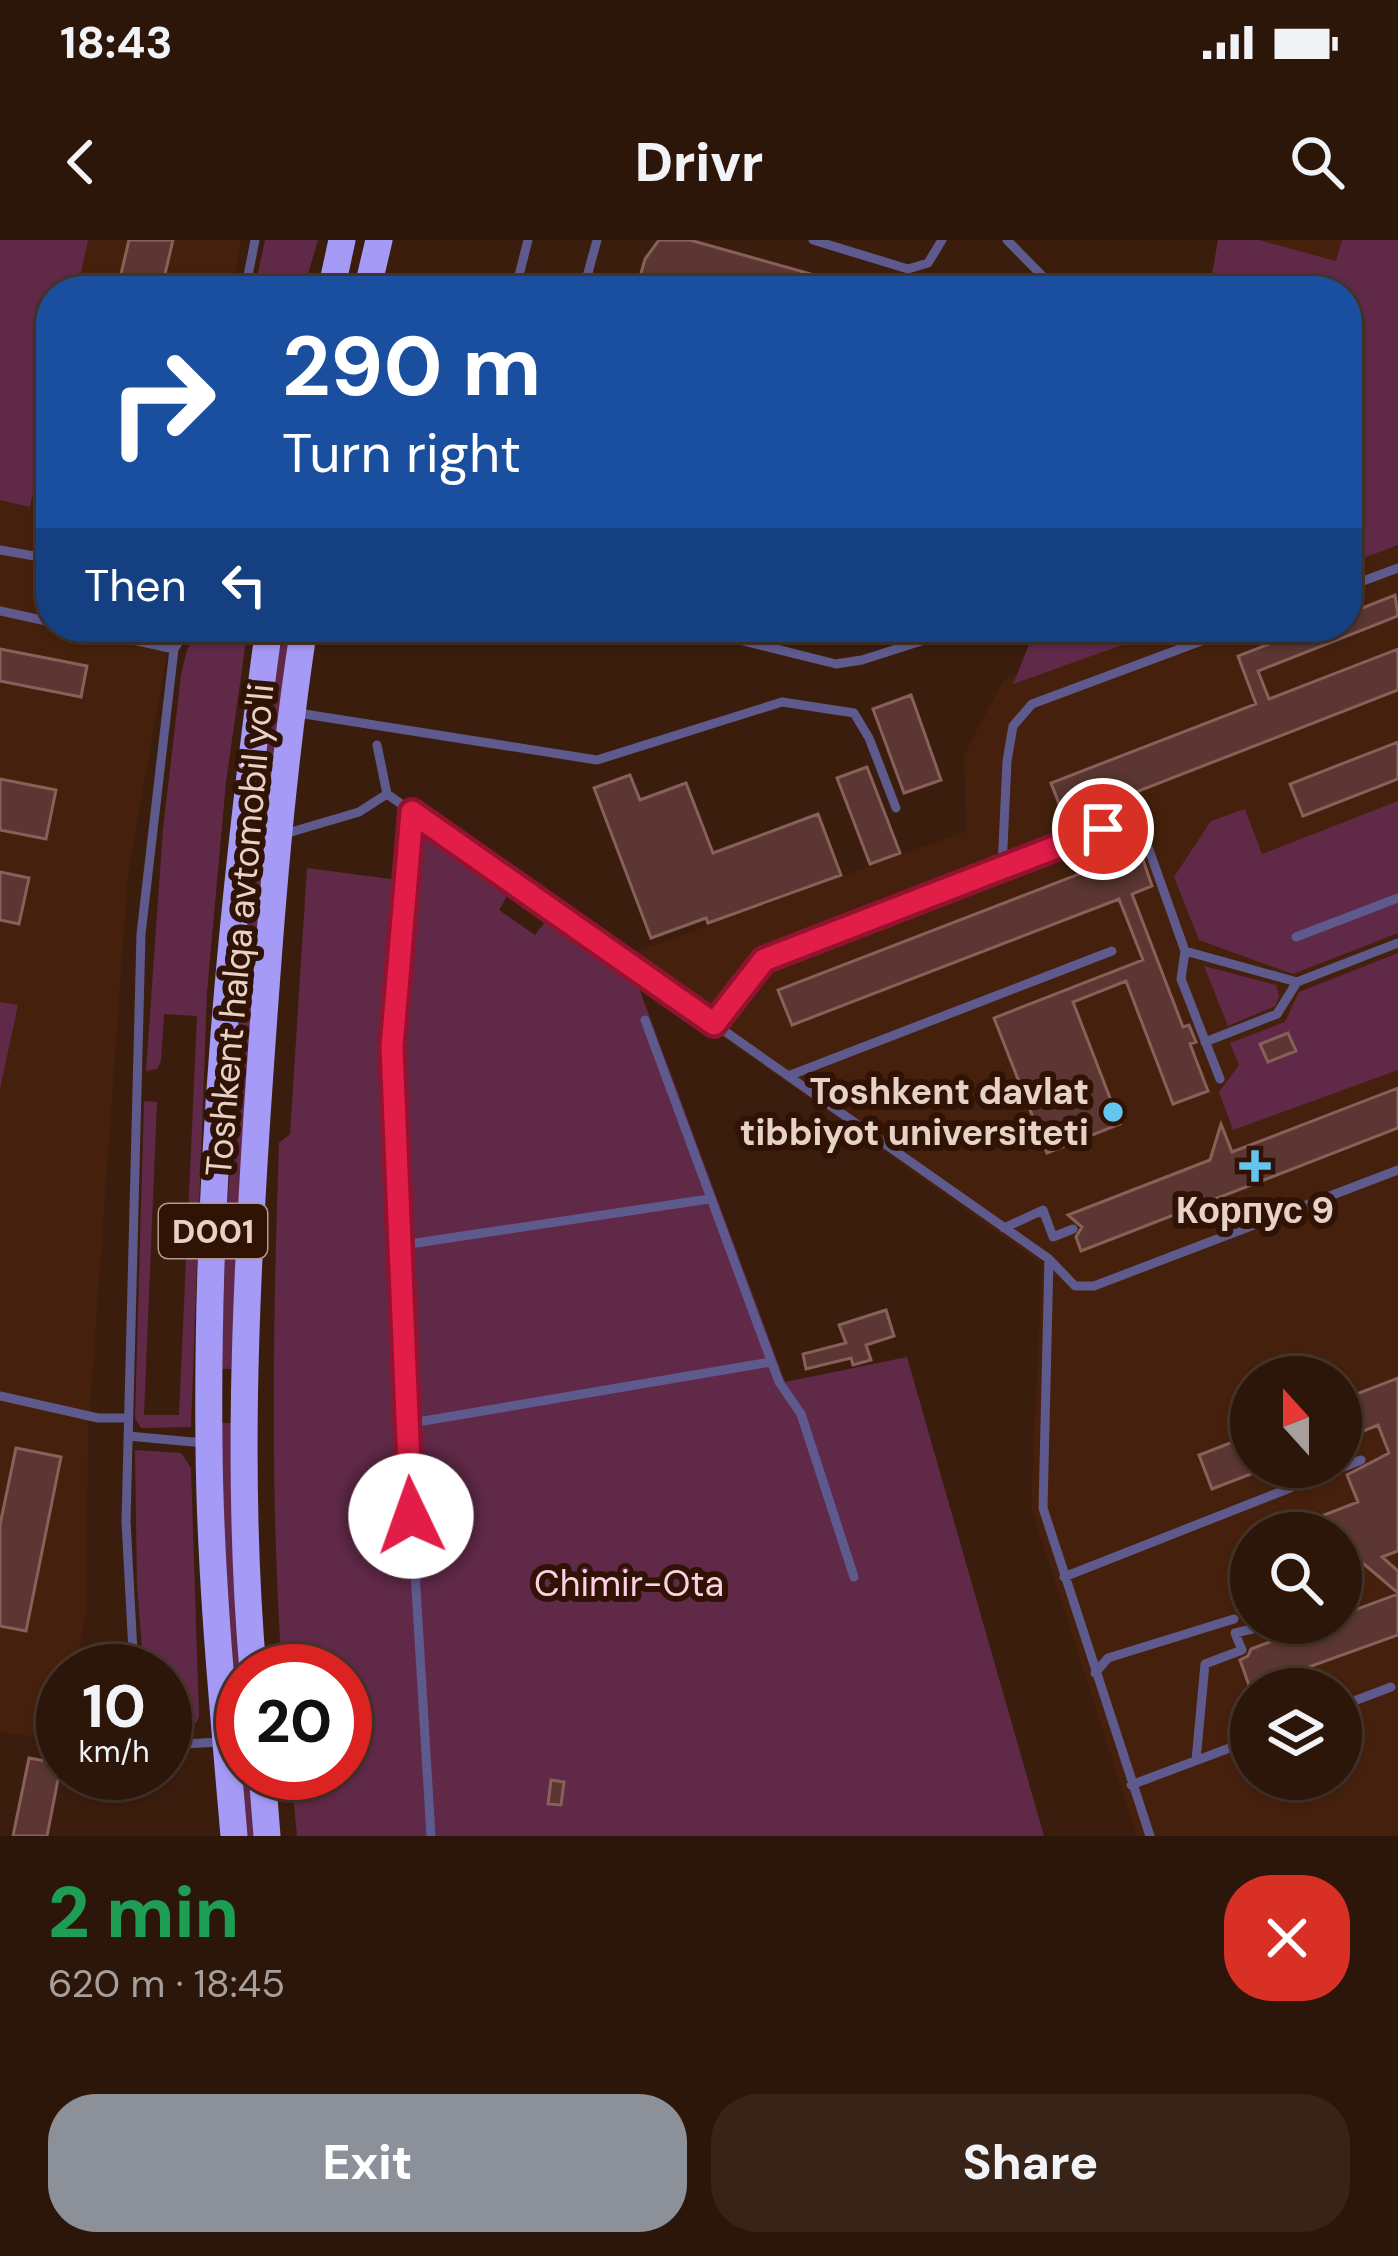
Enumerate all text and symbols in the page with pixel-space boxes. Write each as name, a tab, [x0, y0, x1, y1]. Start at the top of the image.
text: 18:43	[60, 13, 173, 72]
text: Drivr	[635, 127, 763, 198]
icon: back	[48, 129, 114, 195]
icon: search	[1284, 129, 1350, 195]
text: 290 m	[282, 312, 541, 421]
icon: right	[84, 324, 240, 480]
text: Turn right	[282, 418, 521, 489]
icon: left	[211, 552, 277, 618]
text: Then	[84, 556, 187, 615]
street label: Toshkent halqa avtomobil yo'li	[195, 682, 284, 1178]
pin	[1052, 778, 1154, 880]
icon: arrive	[1070, 796, 1136, 862]
place label: Toshkent davlat tibbiyot universiteti	[740, 1068, 1089, 1156]
marker: Toshkent davlat tibbiyot universiteti	[1100, 1099, 1126, 1125]
marker: Корпус 9	[1239, 1150, 1271, 1182]
place label: Корпус 9	[1176, 1187, 1334, 1234]
road number: D001	[159, 1204, 267, 1258]
north arrow	[1230, 1356, 1362, 1488]
map controls	[1230, 1356, 1362, 1800]
position arrow	[348, 1453, 474, 1579]
button: search	[1230, 1512, 1362, 1644]
park label: Chimir-Ota	[534, 1560, 724, 1607]
speed limit sign: 20	[216, 1644, 372, 1800]
text: 10	[82, 1667, 146, 1746]
button: layers	[1230, 1668, 1362, 1800]
text: km/h	[79, 1732, 149, 1771]
text: 2 min	[48, 1866, 239, 1959]
button: close	[1224, 1875, 1350, 2001]
text: 620 m · 18:45	[48, 1958, 285, 2009]
button: Exit	[48, 2094, 687, 2232]
button: Share	[711, 2094, 1350, 2232]

